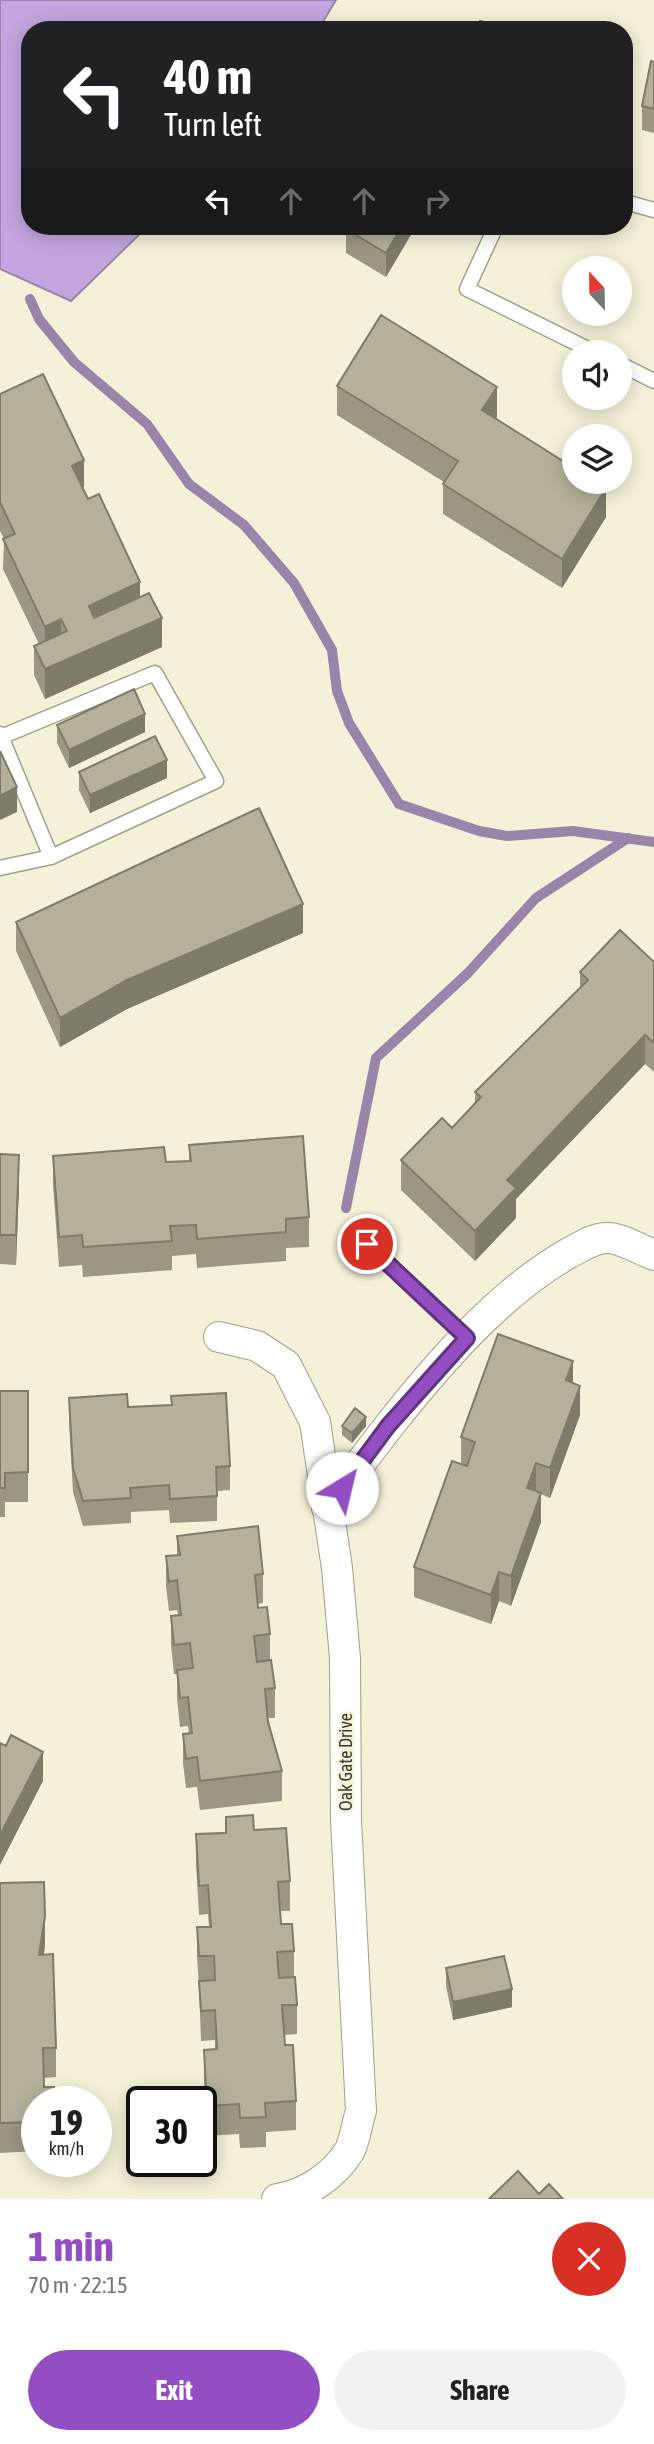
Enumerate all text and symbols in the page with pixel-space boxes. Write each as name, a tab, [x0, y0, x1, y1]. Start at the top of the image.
text: 40 m	[164, 48, 252, 104]
icon: left	[49, 49, 140, 140]
text: Turn left	[164, 106, 262, 143]
icon: left	[199, 182, 237, 220]
icon: ahead	[272, 182, 310, 220]
icon: ahead	[345, 182, 383, 220]
icon: right	[418, 182, 456, 220]
north arrow	[562, 256, 632, 326]
map controls	[562, 256, 632, 494]
button: sound	[562, 340, 632, 410]
button: layers	[562, 424, 632, 494]
pin	[337, 1214, 397, 1274]
icon: arrive	[348, 1225, 386, 1263]
position arrow	[305, 1451, 379, 1525]
street label: Oak Gate Drive	[335, 1713, 356, 1811]
speed limit sign: 30	[126, 2086, 217, 2177]
text: 19	[50, 2102, 83, 2142]
text: km/h	[49, 2138, 84, 2159]
text: 1 min	[28, 2222, 114, 2270]
button: close	[552, 2222, 626, 2296]
text: 70 m · 22:15	[28, 2272, 128, 2298]
button: Exit	[28, 2350, 320, 2430]
button: Share	[334, 2350, 626, 2430]

